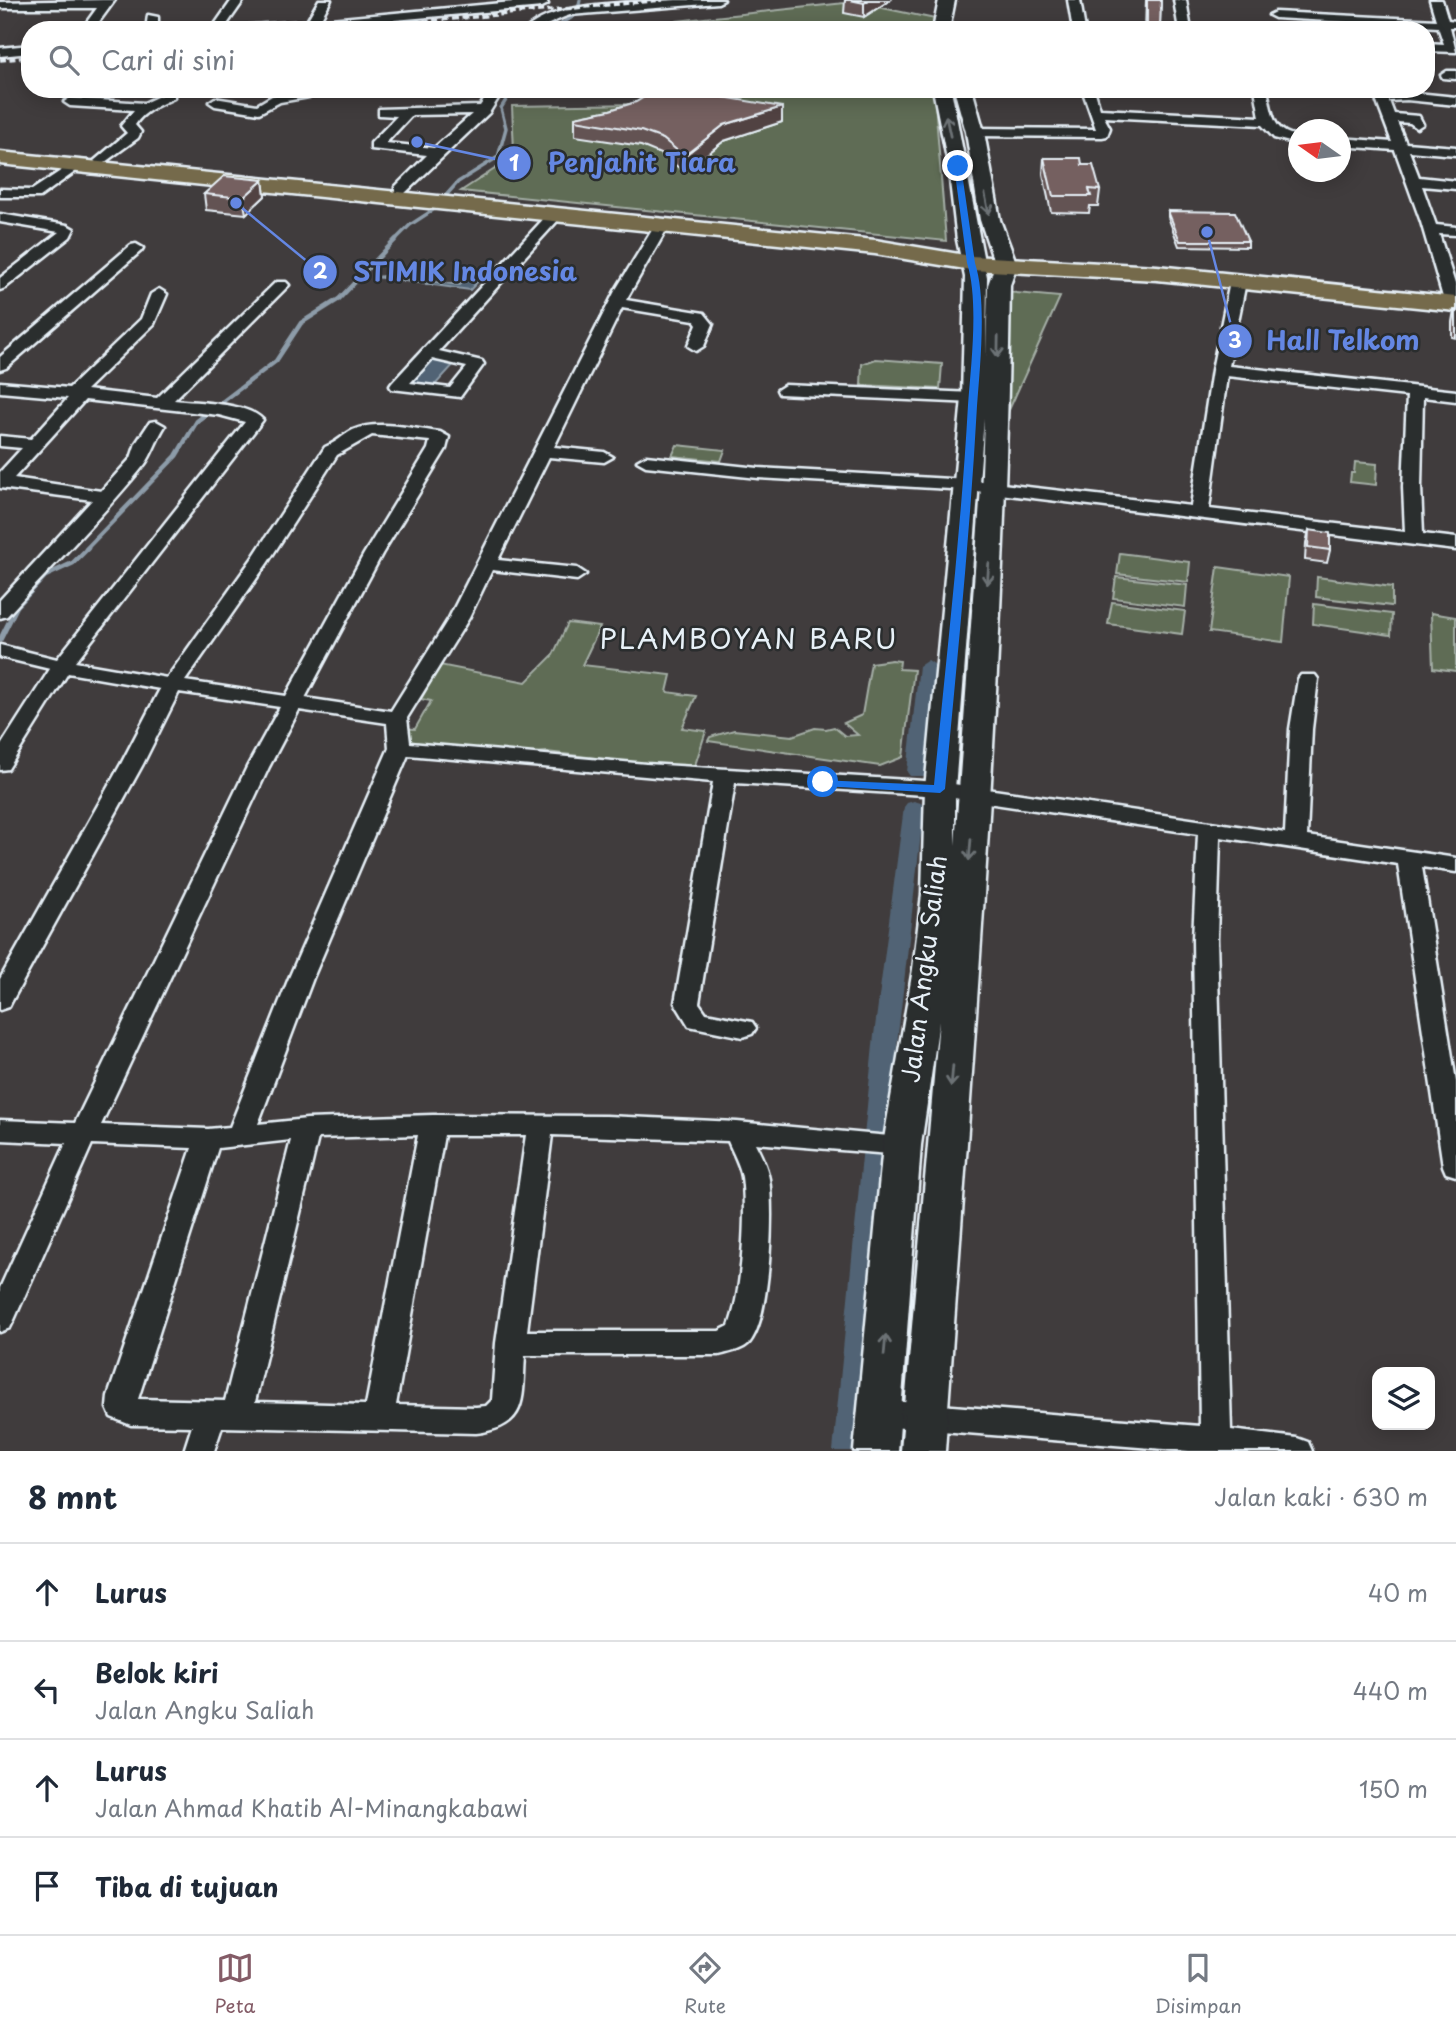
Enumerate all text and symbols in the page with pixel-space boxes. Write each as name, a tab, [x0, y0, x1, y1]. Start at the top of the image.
search box	[21, 21, 1435, 98]
text: Cari di sini	[101, 40, 235, 79]
icon: search	[45, 41, 83, 79]
one-way arrow	[941, 115, 955, 138]
north arrow	[1288, 119, 1351, 182]
callout: Penjahit Tiara	[497, 140, 751, 187]
text: Penjahit Tiara	[548, 142, 736, 181]
text: 1	[509, 146, 519, 178]
route end	[942, 150, 973, 181]
one-way arrow	[981, 192, 994, 215]
callout: STIMIK Indonesia	[303, 248, 592, 295]
text: STIMIK Indonesia	[353, 251, 577, 290]
text: 2	[313, 254, 328, 286]
callout: Hall Telkom	[1218, 318, 1434, 365]
text: Hall Telkom	[1266, 320, 1420, 359]
text: 3	[1228, 323, 1242, 355]
one-way arrow	[991, 335, 1005, 358]
one-way arrow	[981, 562, 994, 585]
district label: PLAMBOYAN BARU	[599, 616, 899, 659]
route start	[807, 766, 838, 797]
one-way arrow	[963, 838, 976, 861]
street label: Jalan Angku Saliah	[891, 853, 955, 1085]
one-way arrow	[945, 1065, 958, 1087]
one-way arrow	[879, 1334, 892, 1356]
map controls	[1372, 1367, 1435, 1430]
button: layers	[1372, 1367, 1435, 1430]
text: 8 mnt	[28, 1474, 117, 1519]
text: Jalan kaki · 630 m	[1214, 1479, 1428, 1514]
icon: ahead	[28, 1573, 66, 1611]
text: Lurus	[95, 1573, 167, 1612]
text: 40 m	[1368, 1575, 1428, 1610]
text: Belok kiri	[95, 1653, 218, 1692]
icon: left	[28, 1671, 66, 1709]
text: 440 m	[1353, 1673, 1428, 1708]
text: Jalan Angku Saliah	[95, 1692, 314, 1727]
text: Lurus	[95, 1751, 167, 1790]
icon: ahead	[28, 1769, 66, 1807]
text: 150 m	[1359, 1771, 1428, 1806]
text: Jalan Ahmad Khatib Al-Minangkabawi	[95, 1790, 528, 1825]
icon: arrive	[28, 1867, 66, 1905]
text: Tiba di tujuan	[95, 1867, 279, 1906]
tab: Peta	[214, 1949, 255, 2019]
tab: Rute	[684, 1949, 726, 2019]
tab: Disimpan	[1155, 1949, 1242, 2019]

